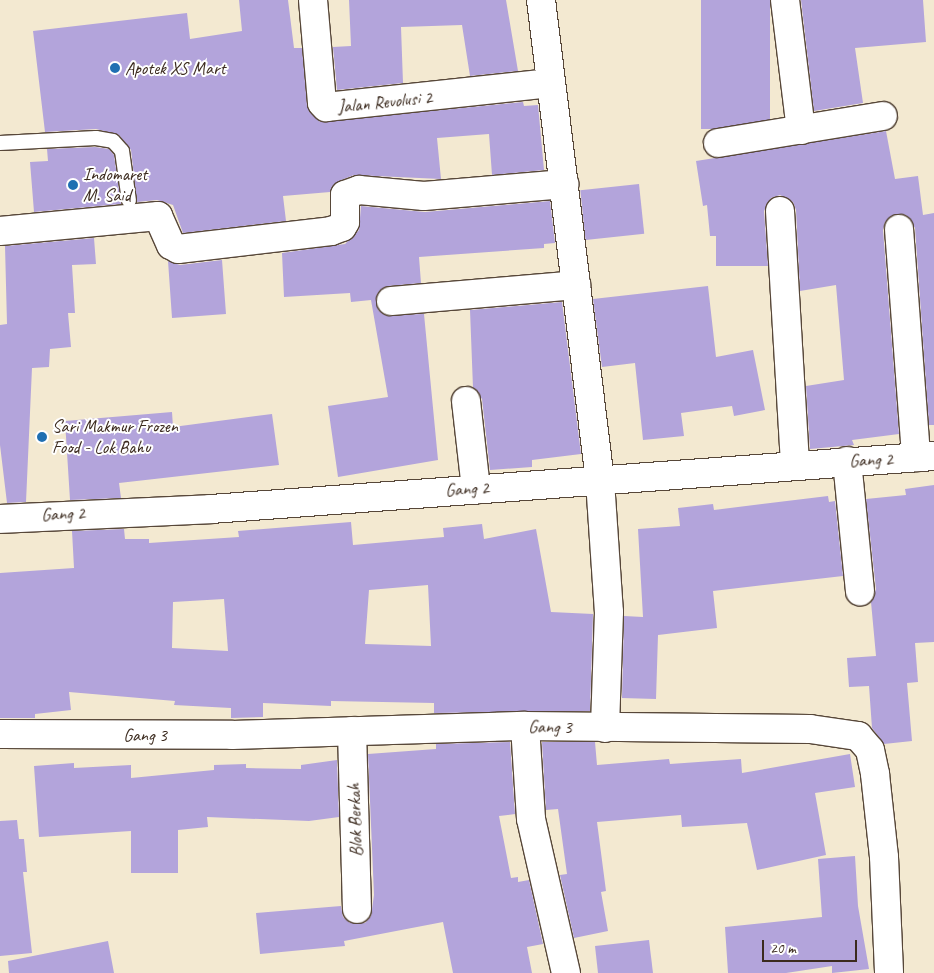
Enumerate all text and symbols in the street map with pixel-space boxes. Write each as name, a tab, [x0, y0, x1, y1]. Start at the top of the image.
place label: Apotek XS Mart	[125, 57, 225, 79]
marker: Apotek XS Mart	[109, 62, 121, 74]
street label: Jalan Revolusi 2	[337, 86, 433, 118]
place label: Indomaret M. Said	[83, 164, 147, 206]
marker: Indomaret M. Said	[67, 179, 79, 191]
place label: Sari Makmur Frozen Food - Lok Bahu	[52, 416, 179, 458]
marker: Sari Makmur Frozen Food - Lok Bahu	[36, 431, 48, 443]
street label: Gang 2	[849, 448, 893, 472]
street label: Gang 2	[445, 477, 489, 501]
street label: Gang 2	[41, 502, 85, 526]
street label: Gang 3	[528, 716, 572, 738]
street label: Gang 3	[123, 724, 167, 746]
street label: Blok Berkah	[343, 783, 367, 857]
scale bar	[764, 930, 859, 962]
text: 20 m	[770, 939, 796, 958]

